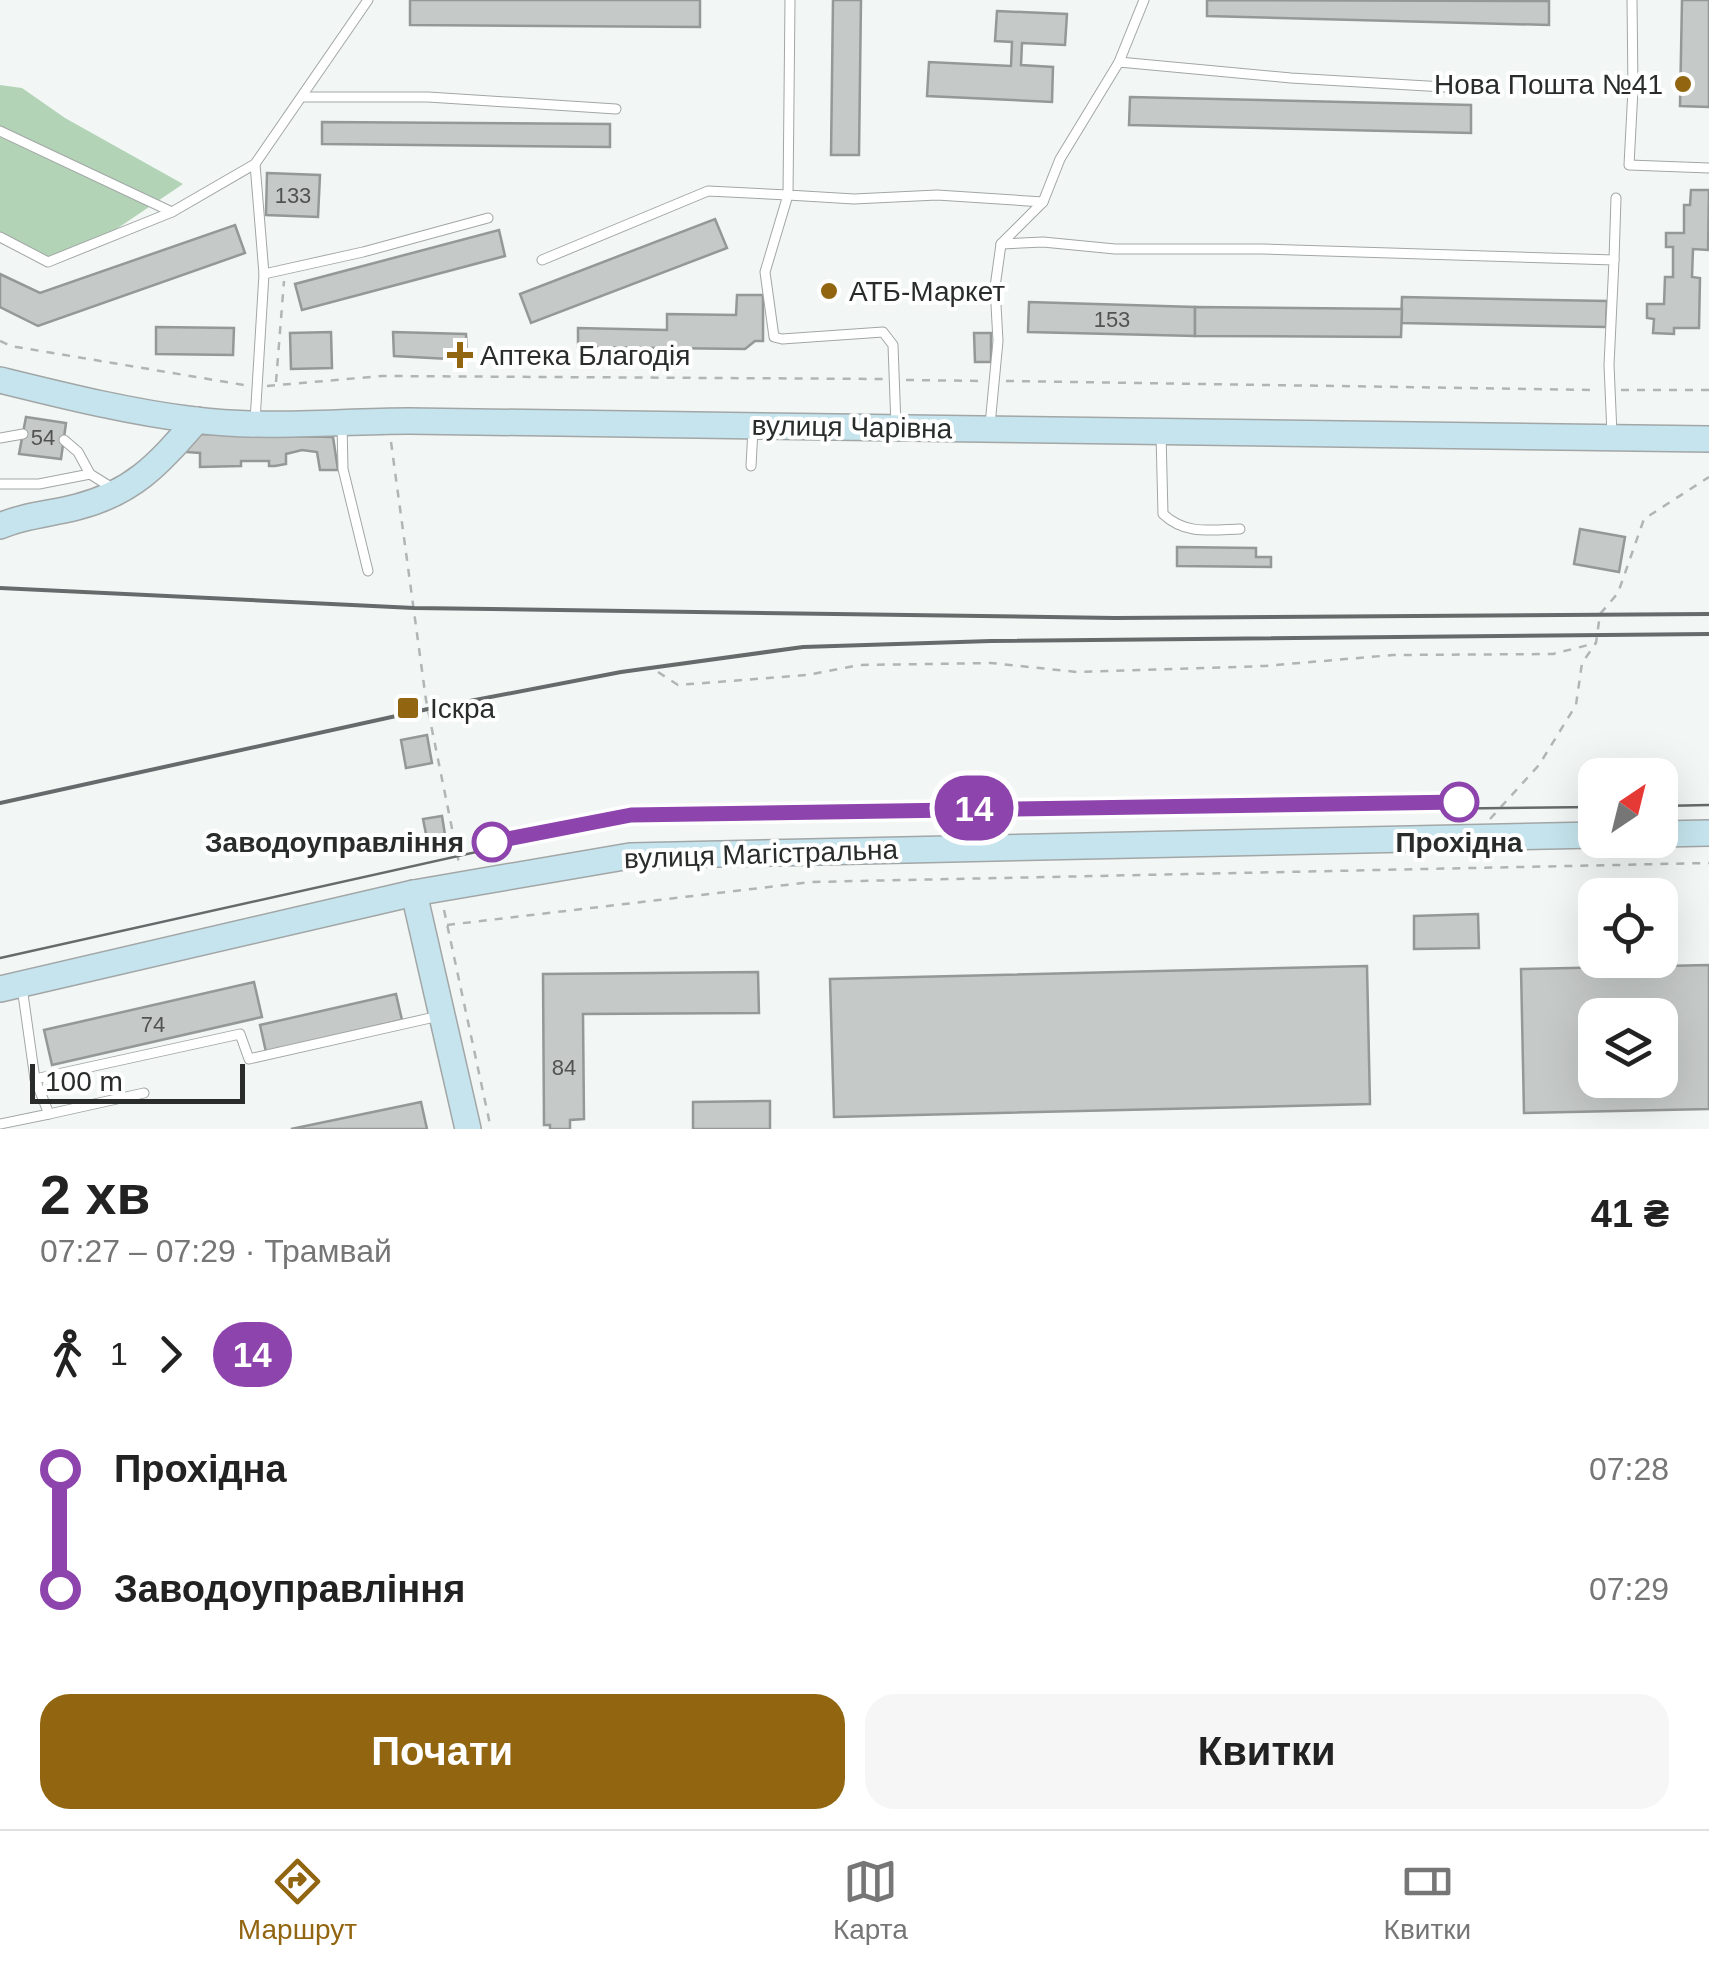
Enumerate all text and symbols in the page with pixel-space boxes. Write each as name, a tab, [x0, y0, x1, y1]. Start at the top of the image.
place label: Нова Пошта №41	[1434, 69, 1663, 100]
marker: Нова Пошта №41	[1672, 73, 1694, 95]
house number: 133	[275, 183, 311, 208]
place label: АТБ-Маркет	[849, 276, 1005, 307]
marker: АТБ-Маркет	[818, 280, 840, 302]
house number: 153	[1094, 307, 1130, 332]
place label: Аптека Благодія	[480, 340, 690, 371]
marker: Аптека Благодія	[449, 344, 471, 366]
street label: вулиця Чарівна	[751, 410, 953, 444]
house number: 54	[31, 425, 55, 450]
place label: Іскра	[430, 693, 496, 724]
marker: Іскра	[395, 695, 421, 721]
north arrow	[1578, 758, 1678, 858]
map controls	[1578, 758, 1678, 1098]
line badge: 14	[929, 776, 1019, 840]
marker: Прохідна	[1440, 783, 1478, 821]
text: 14	[955, 789, 993, 828]
marker: Заводоуправління	[473, 823, 511, 861]
place label: Заводоуправління	[205, 827, 464, 858]
place label: Прохідна	[1395, 827, 1523, 858]
street label: вулиця Магістральна	[623, 834, 899, 874]
button: locate	[1578, 878, 1678, 978]
button: layers	[1578, 998, 1678, 1098]
house number: 74	[141, 1012, 165, 1037]
house number: 84	[552, 1055, 576, 1080]
scale bar	[30, 1059, 245, 1104]
text: 100 m	[45, 1066, 123, 1097]
text: 2 хв	[40, 1164, 150, 1226]
text: 41 ₴	[1591, 1193, 1669, 1235]
text: 07:27 – 07:29 · Трамвай	[40, 1233, 392, 1269]
icon: walk	[40, 1327, 95, 1382]
icon: forward	[143, 1327, 198, 1382]
text: 14	[233, 1335, 272, 1374]
text: 1	[110, 1336, 128, 1372]
text: Прохідна	[114, 1448, 287, 1490]
text: 07:28	[1589, 1451, 1669, 1487]
text: Заводоуправління	[114, 1568, 465, 1610]
text: 07:29	[1589, 1571, 1669, 1607]
button: Почати	[40, 1694, 845, 1809]
button: Квитки	[865, 1694, 1669, 1809]
tab: Маршрут	[238, 1854, 357, 1946]
tab: Карта	[833, 1854, 908, 1946]
tab: Квитки	[1384, 1854, 1471, 1946]

